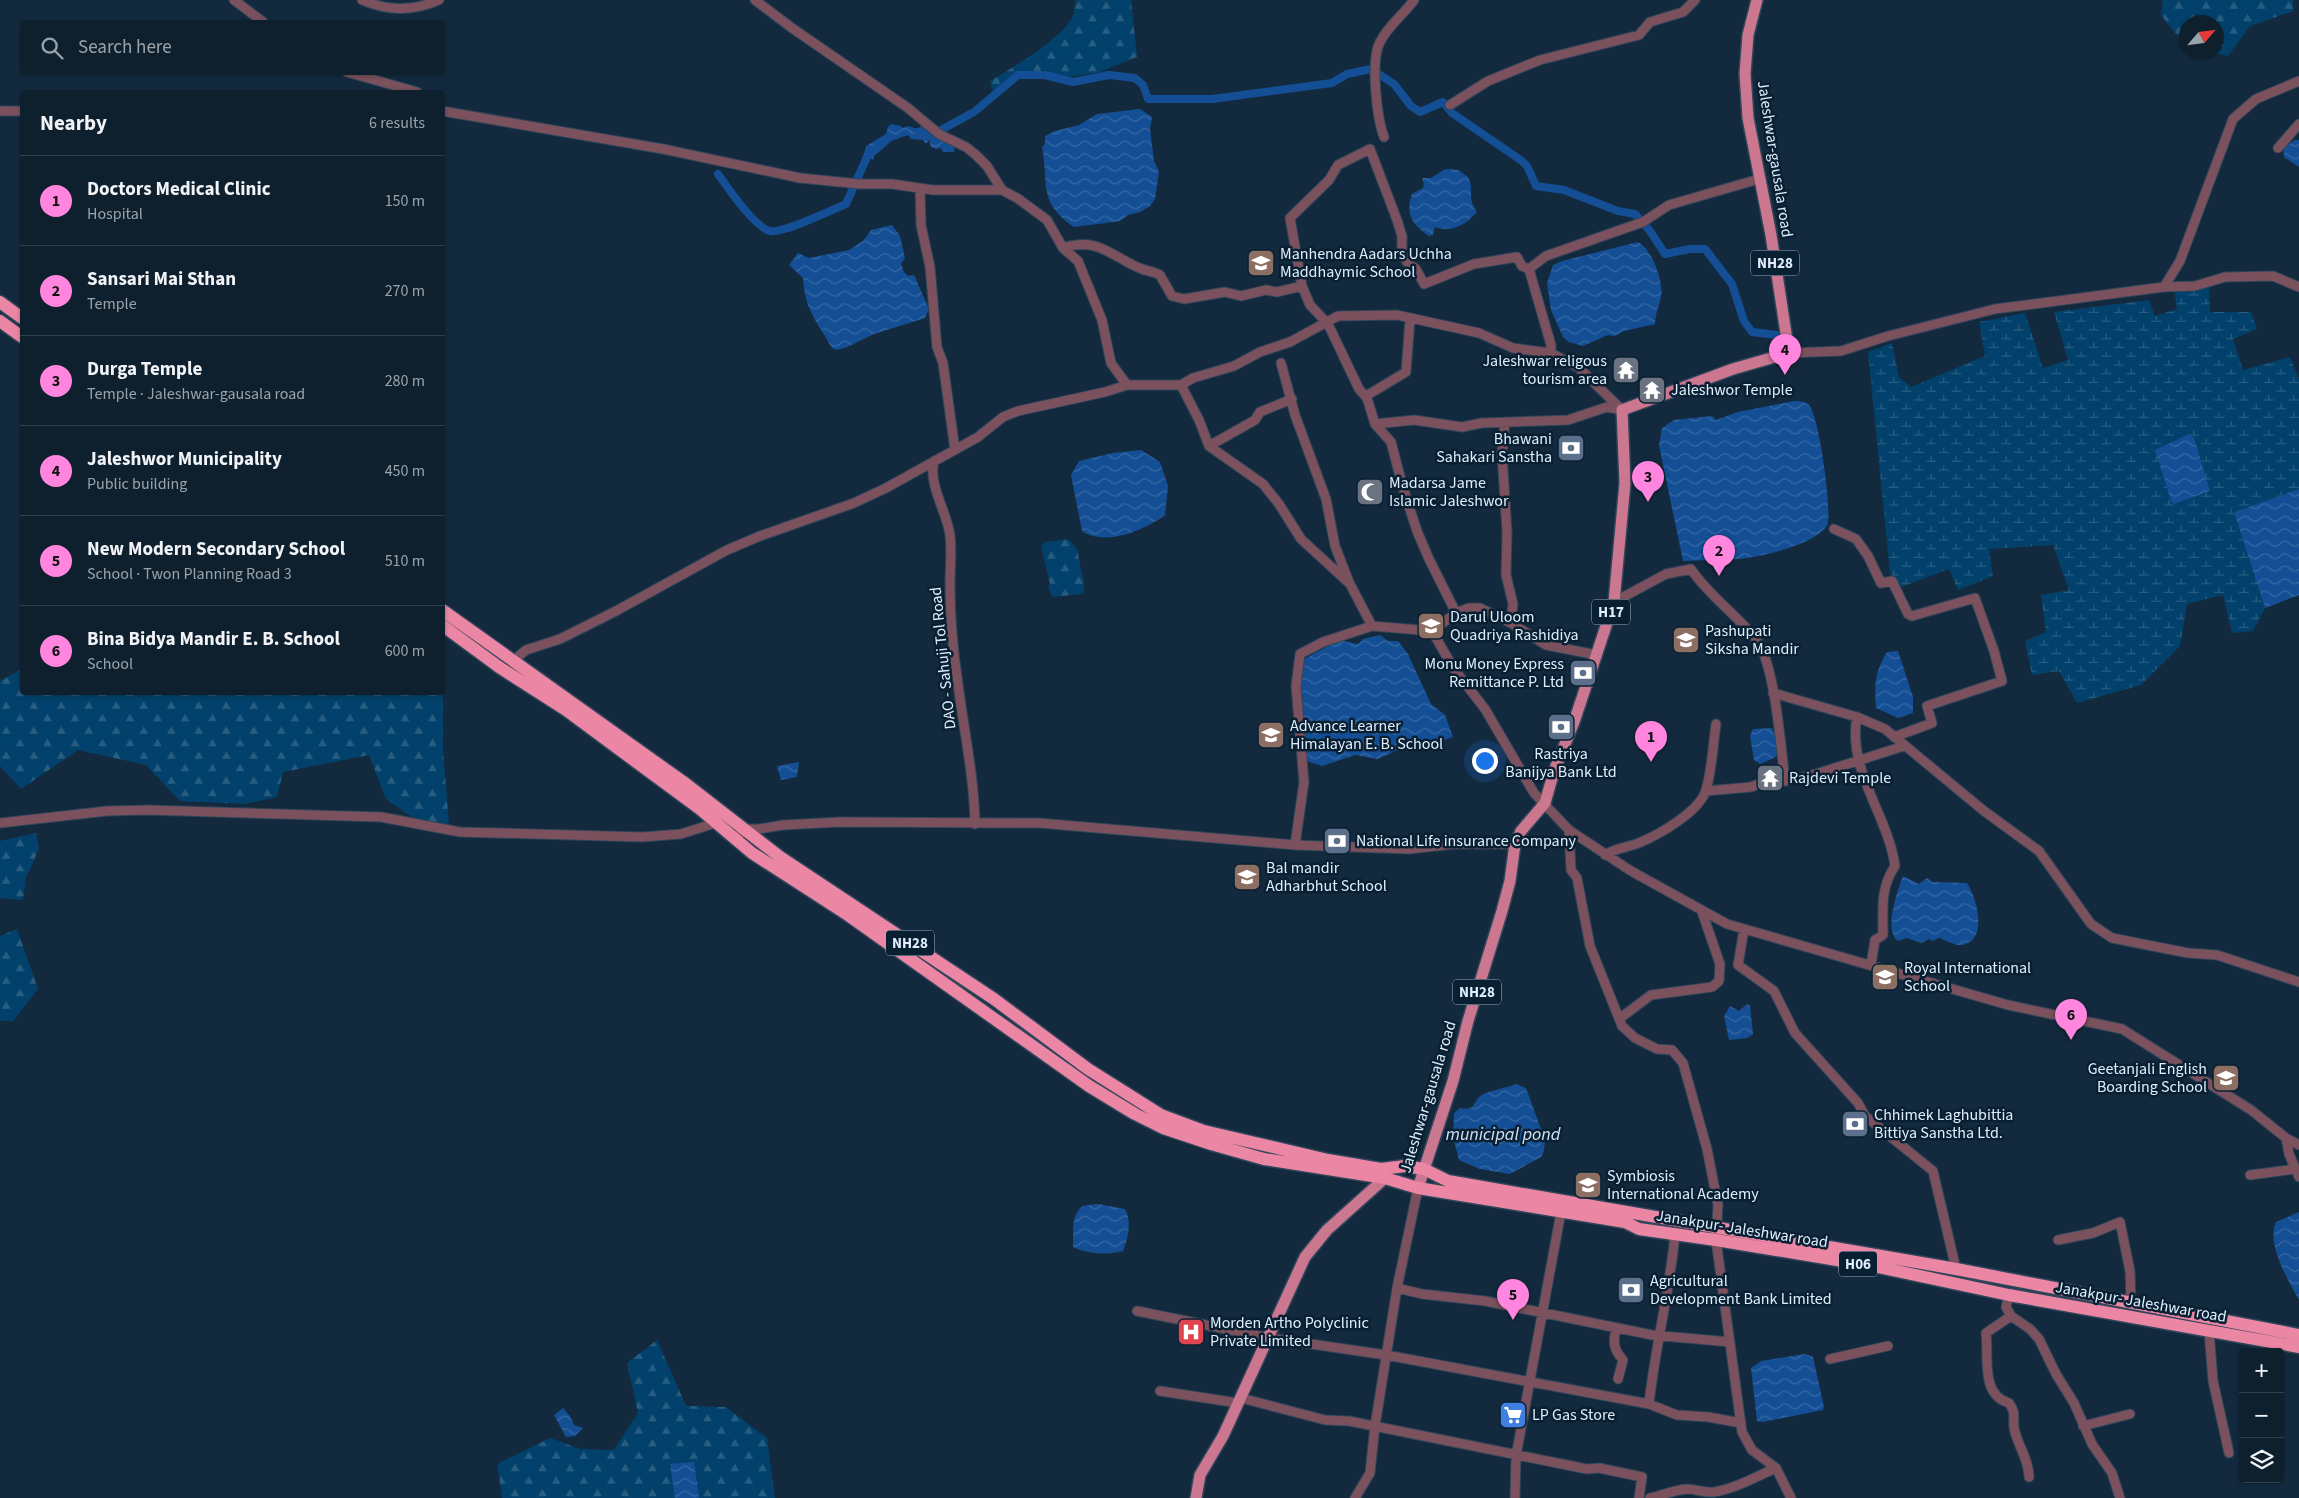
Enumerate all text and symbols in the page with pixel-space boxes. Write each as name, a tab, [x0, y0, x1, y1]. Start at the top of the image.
north arrow	[2179, 15, 2224, 60]
search box	[20, 20, 445, 75]
icon: search	[38, 34, 66, 62]
text: Search here	[78, 34, 172, 61]
street label: Jaleshwar-gausala road	[1752, 79, 1798, 239]
text: Nearby	[40, 108, 107, 138]
text: 6 results	[369, 112, 425, 134]
text: Doctors Medical Clinic	[87, 176, 271, 203]
text: 1	[52, 190, 60, 212]
text: 150 m	[385, 190, 425, 212]
text: Hospital	[87, 203, 143, 225]
place label: Manhendra Aadars Uchha Maddhaymic School	[1280, 243, 1452, 283]
school or university icon: Manhendra Aadars Uchha Maddhaymic School	[1246, 248, 1276, 278]
road number: NH28	[1751, 250, 1799, 276]
text: Sansari Mai Sthan	[87, 266, 236, 293]
text: 2	[52, 280, 60, 302]
text: 270 m	[385, 280, 425, 302]
text: Temple	[87, 293, 137, 315]
pin: 4	[1769, 334, 1801, 375]
place label: Jaleshwar religous tourism area	[1482, 350, 1607, 390]
temple icon: Jaleshwar religous tourism area	[1611, 355, 1641, 385]
text: Durga Temple	[87, 356, 202, 383]
text: 3	[52, 370, 60, 392]
text: 280 m	[385, 370, 425, 392]
temple icon: Jaleshwor Temple	[1637, 375, 1667, 405]
place label: Jaleshwor Temple	[1671, 379, 1793, 401]
text: Temple · Jaleshwar-gausala road	[87, 383, 305, 405]
place label: Bhawani Sahakari Sanstha	[1436, 428, 1552, 468]
bank icon: Bhawani Sahakari Sanstha	[1556, 433, 1586, 463]
text: Jaleshwor Municipality	[87, 446, 282, 473]
text: 4	[52, 460, 60, 482]
text: 450 m	[385, 460, 425, 482]
pin: 3	[1632, 461, 1664, 502]
place label: Madarsa Jame Islamic Jaleshwor	[1389, 472, 1509, 512]
text: Public building	[87, 473, 187, 495]
mosque icon: Madarsa Jame Islamic Jaleshwor	[1355, 477, 1385, 507]
pin: 2	[1703, 535, 1735, 576]
text: New Modern Secondary School	[87, 536, 345, 563]
text: 5	[52, 550, 60, 572]
text: 510 m	[385, 550, 425, 572]
text: School · Twon Planning Road 3	[87, 563, 292, 585]
street label: DAO - Sahuji Tol Road	[925, 586, 961, 730]
road number: H17	[1592, 600, 1630, 624]
place label: Darul Uloom Quadriya Rashidiya	[1450, 606, 1579, 646]
school or university icon: Darul Uloom Quadriya Rashidiya	[1416, 611, 1446, 641]
place label: Pashupati Siksha Mandir	[1705, 620, 1799, 660]
school or university icon: Pashupati Siksha Mandir	[1671, 625, 1701, 655]
text: Bina Bidya Mandir E. B. School	[87, 626, 340, 653]
text: 6	[52, 640, 60, 662]
text: 600 m	[385, 640, 425, 662]
text: School	[87, 653, 133, 675]
place label: Monu Money Express Remittance P. Ltd	[1425, 653, 1564, 693]
bank icon: Monu Money Express Remittance P. Ltd	[1568, 658, 1598, 688]
bank icon: Rastriya Banijya Bank Ltd	[1546, 712, 1576, 742]
place label: Advance Learner Himalayan E. B. School	[1290, 715, 1443, 755]
school or university icon: Advance Learner Himalayan E. B. School	[1256, 720, 1286, 750]
pin: 1	[1635, 721, 1667, 762]
place label: Rastriya Banijya Bank Ltd	[1505, 743, 1617, 783]
your location	[1472, 748, 1498, 774]
temple icon: Rajdevi Temple	[1755, 763, 1785, 793]
place label: Rajdevi Temple	[1789, 767, 1891, 789]
bank icon: National Life insurance Company	[1322, 826, 1352, 856]
place label: National Life insurance Company	[1356, 830, 1576, 852]
place label: Bal mandir Adharbhut School	[1266, 857, 1387, 897]
school or university icon: Bal mandir Adharbhut School	[1232, 862, 1262, 892]
road number: NH28	[886, 930, 934, 956]
place label: Royal International School	[1904, 957, 2031, 997]
school or university icon: Royal International School	[1870, 962, 1900, 992]
road number: NH28	[1453, 980, 1501, 1004]
pin: 6	[2055, 999, 2087, 1040]
street label: Jaleshwar-gausala road	[1394, 1018, 1462, 1176]
place label: Geetanjali English Boarding School	[2088, 1058, 2207, 1098]
school or university icon: Geetanjali English Boarding School	[2211, 1063, 2241, 1093]
place label: Chhimek Laghubittia Bittiya Sanstha Ltd.	[1874, 1104, 2013, 1144]
bank icon: Chhimek Laghubittia Bittiya Sanstha Ltd.	[1840, 1109, 1870, 1139]
water label: municipal pond	[1446, 1122, 1561, 1147]
place label: Symbiosis International Academy	[1607, 1165, 1759, 1205]
school or university icon: Symbiosis International Academy	[1573, 1170, 1603, 1200]
street label: Janakpur- Jaleshwar road	[1655, 1205, 1829, 1253]
road number: H06	[1839, 1252, 1877, 1276]
place label: Agricultural Development Bank Limited	[1650, 1270, 1832, 1310]
bank icon: Agricultural Development Bank Limited	[1616, 1275, 1646, 1305]
street label: Janakpur- Jaleshwar road	[2054, 1276, 2228, 1328]
pin: 5	[1497, 1279, 1529, 1320]
place label: Morden Artho Polyclinic Private Limited	[1210, 1312, 1369, 1352]
hospital icon: Morden Artho Polyclinic Private Limited	[1176, 1317, 1206, 1347]
map controls	[2239, 1348, 2284, 1483]
button: +	[2239, 1348, 2284, 1393]
button: −	[2239, 1393, 2284, 1438]
supermarket icon: LP Gas Store	[1498, 1400, 1528, 1430]
place label: LP Gas Store	[1532, 1404, 1615, 1426]
button: layers	[2239, 1438, 2284, 1483]

